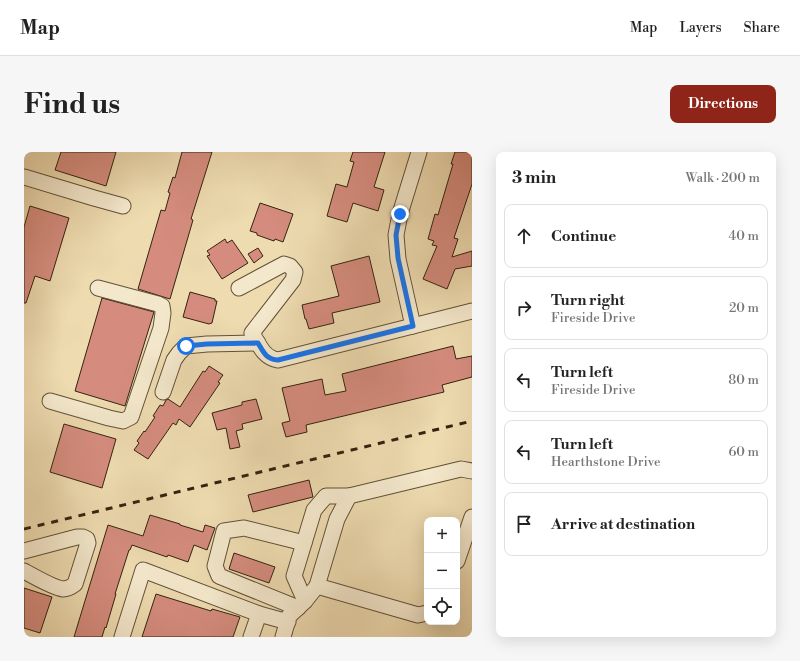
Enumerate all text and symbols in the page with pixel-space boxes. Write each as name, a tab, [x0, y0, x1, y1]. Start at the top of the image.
text: Map	[20, 16, 60, 40]
text: Map	[630, 19, 657, 37]
text: Layers	[679, 19, 722, 37]
text: Share	[744, 19, 780, 37]
button: Directions	[670, 85, 776, 123]
text: Find us	[24, 87, 120, 122]
text: 3 min	[512, 167, 556, 189]
text: Walk · 200 m	[686, 170, 760, 186]
route end	[391, 205, 409, 223]
icon: ahead	[513, 225, 535, 247]
text: Continue	[551, 227, 616, 246]
text: 40 m	[729, 228, 759, 244]
text: Turn right	[551, 291, 625, 310]
icon: right	[513, 297, 535, 319]
text: 20 m	[729, 300, 759, 316]
text: Fireside Drive	[551, 310, 635, 326]
route start	[177, 337, 195, 355]
text: Turn left	[551, 363, 613, 382]
icon: left	[513, 369, 535, 391]
text: 80 m	[728, 372, 759, 388]
text: Fireside Drive	[551, 382, 635, 398]
text: Turn left	[551, 435, 613, 454]
icon: left	[513, 441, 535, 463]
text: 60 m	[728, 444, 759, 460]
text: Hearthstone Drive	[551, 454, 661, 470]
icon: arrive	[513, 513, 535, 535]
text: Arrive at destination	[551, 515, 695, 534]
map controls	[424, 517, 460, 625]
button: +	[424, 517, 460, 553]
button: −	[424, 553, 460, 589]
button: locate	[424, 589, 460, 625]

